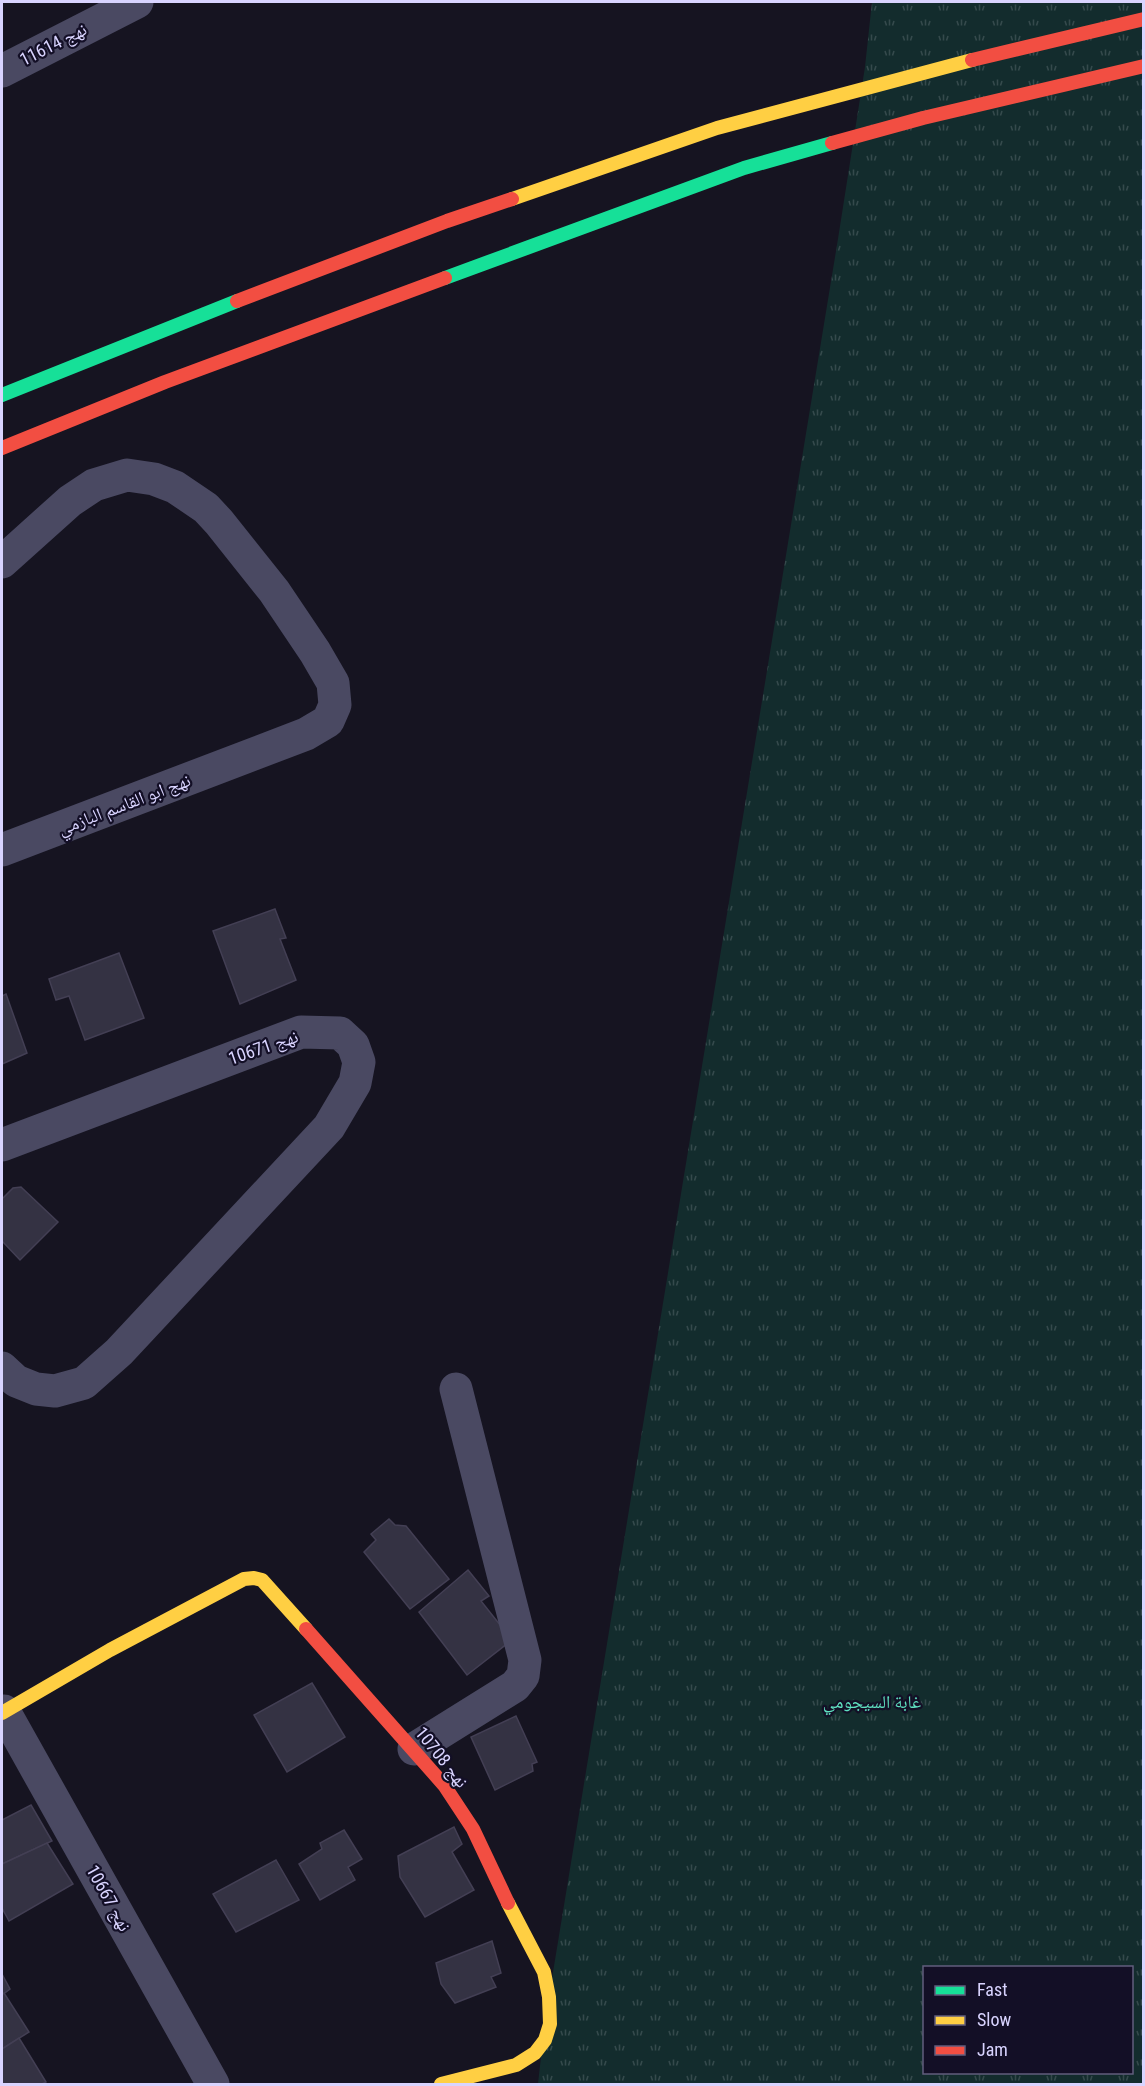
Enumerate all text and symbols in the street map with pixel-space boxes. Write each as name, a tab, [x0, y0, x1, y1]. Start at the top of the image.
street label: نهج 11614	[16, 18, 91, 72]
street label: نهج ابو القاسم البازمي	[55, 769, 195, 843]
street label: نهج 10671	[225, 1025, 301, 1071]
park label: غابة السيجومي	[823, 1691, 921, 1716]
street label: نهج 10708	[410, 1722, 473, 1793]
street label: نهج 10667	[81, 1861, 136, 1936]
legend	[923, 1966, 1133, 2074]
text: Fast	[977, 1979, 1008, 2000]
text: Slow	[977, 2009, 1012, 2030]
text: Jam	[977, 2039, 1008, 2060]

